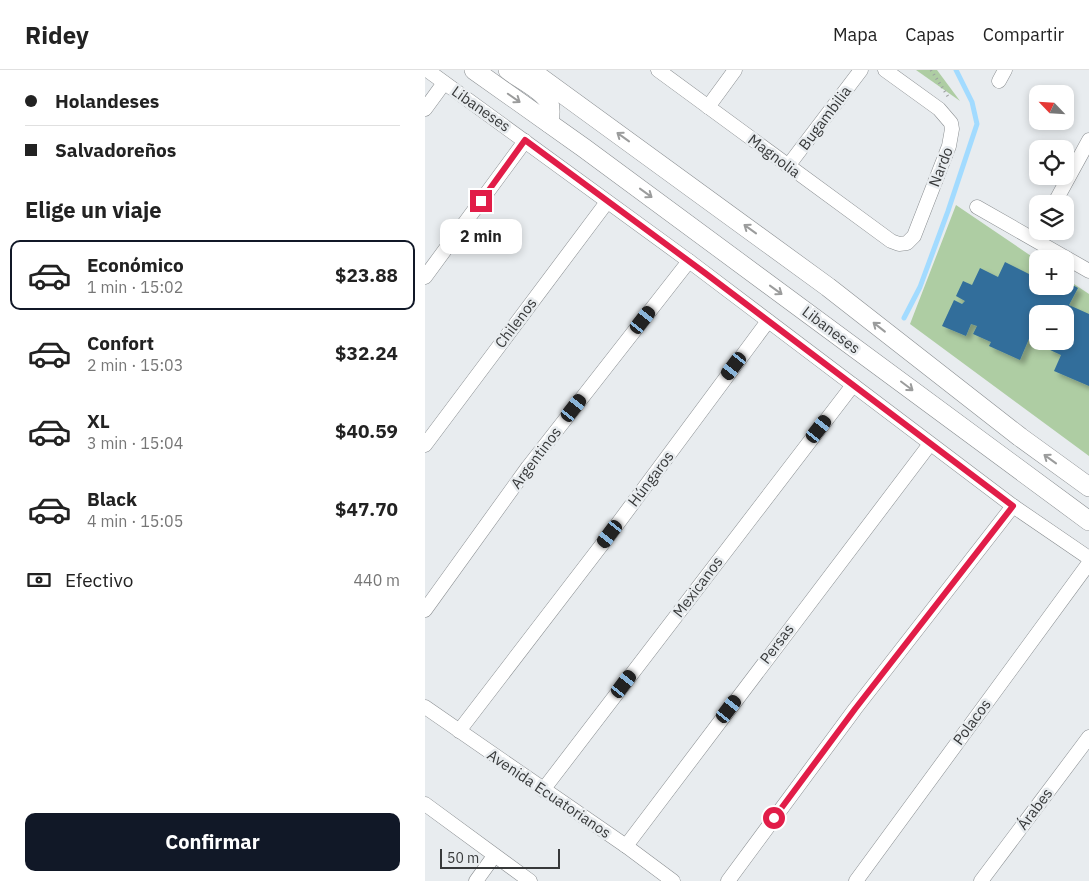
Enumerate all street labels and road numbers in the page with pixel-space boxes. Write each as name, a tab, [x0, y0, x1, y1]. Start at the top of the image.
street label: Libaneses	[448, 81, 514, 136]
street label: Bugambilia	[794, 82, 855, 154]
street label: Magnolia	[744, 130, 804, 182]
street label: Nardo	[924, 144, 957, 189]
street label: Chilenos	[491, 294, 541, 352]
street label: Libaneses	[799, 302, 864, 358]
street label: Argentinos	[506, 423, 565, 492]
street label: Húngaros	[624, 447, 678, 510]
street label: Mexicanos	[669, 552, 727, 621]
street label: Persas	[755, 620, 798, 667]
street label: Polacos	[948, 695, 995, 749]
street label: Avenida Ecuatorianos	[484, 745, 615, 842]
street label: Árabes	[1013, 784, 1056, 833]

